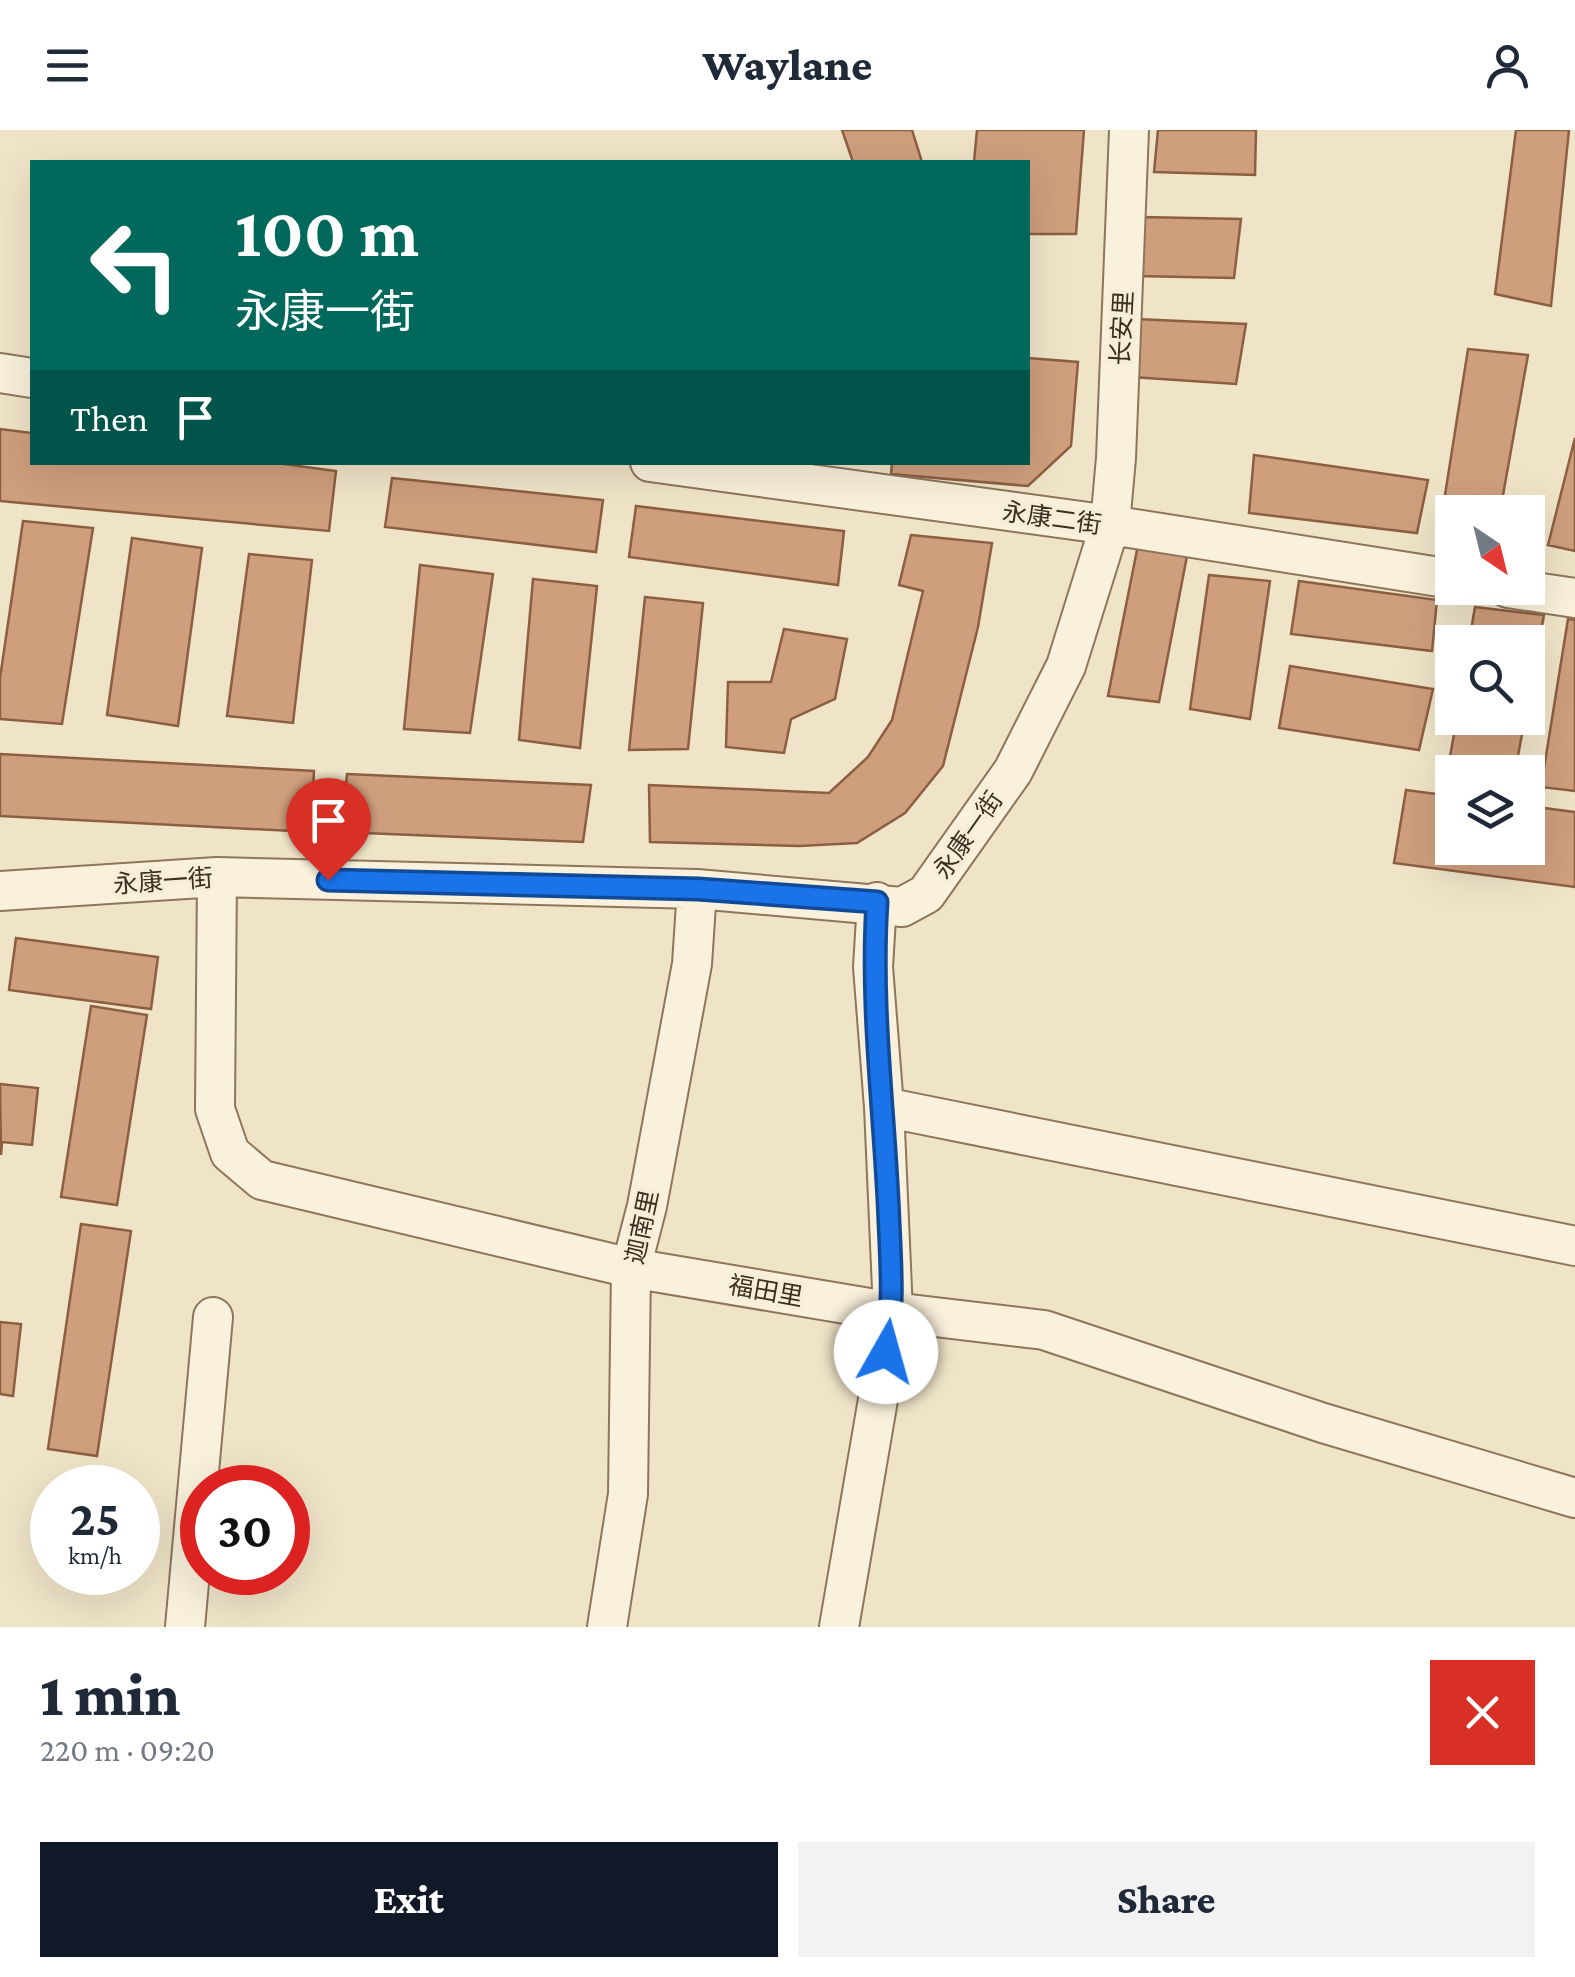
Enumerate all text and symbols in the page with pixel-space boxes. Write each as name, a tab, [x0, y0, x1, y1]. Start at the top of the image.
icon: menu	[40, 38, 95, 93]
icon: person	[1480, 38, 1535, 93]
text: Waylane	[703, 40, 872, 90]
text: 100 m	[235, 193, 419, 271]
icon: left	[70, 200, 200, 330]
text: 永康一街	[235, 287, 415, 337]
street label: 长安里	[1107, 290, 1137, 366]
icon: arrive	[168, 390, 223, 445]
text: Then	[70, 397, 148, 439]
north arrow	[1435, 495, 1545, 605]
map controls	[1435, 495, 1545, 865]
street label: 永康二街	[1001, 498, 1103, 538]
button: search	[1435, 625, 1545, 735]
button: layers	[1435, 755, 1545, 865]
pin	[286, 778, 371, 881]
street label: 永康一街	[928, 786, 1008, 884]
icon: arrive	[301, 793, 356, 848]
street label: 永康一街	[112, 864, 214, 898]
street label: 迦南里	[621, 1188, 663, 1266]
street label: 福田里	[727, 1271, 805, 1311]
position arrow	[834, 1300, 938, 1404]
speed limit sign: 30	[180, 1465, 310, 1595]
text: 25	[70, 1490, 120, 1546]
text: km/h	[68, 1542, 122, 1569]
button: close	[1430, 1660, 1535, 1765]
text: 1 min	[40, 1661, 180, 1728]
text: 220 m · 09:20	[40, 1732, 215, 1768]
button: Exit	[40, 1842, 778, 1957]
button: Share	[798, 1842, 1535, 1957]

